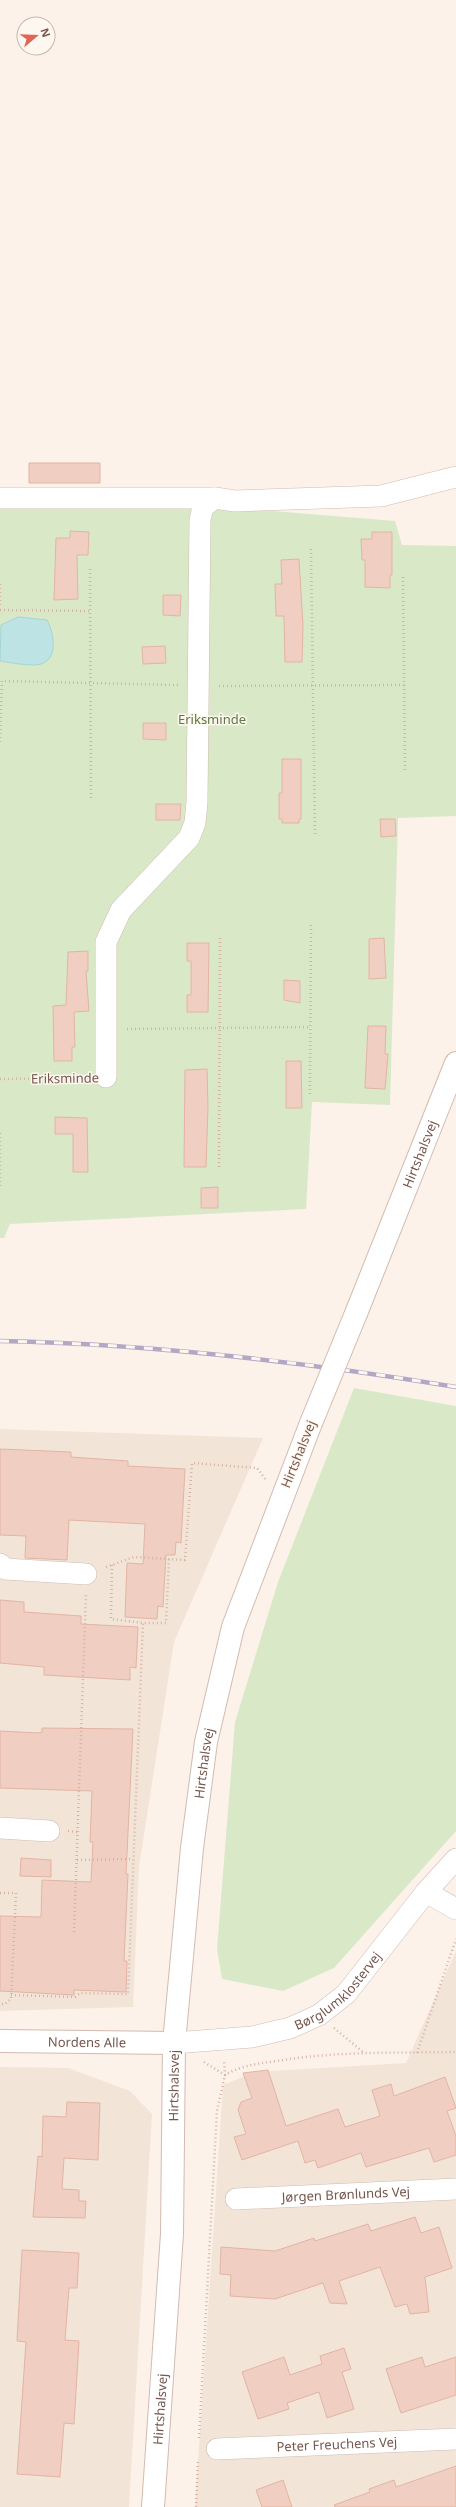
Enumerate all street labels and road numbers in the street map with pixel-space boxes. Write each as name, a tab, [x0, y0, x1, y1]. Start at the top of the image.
street label: Eriksminde	[31, 1068, 99, 1088]
street label: Hirtshalsvej	[398, 1117, 441, 1191]
street label: Hirtshalsvej	[276, 1417, 320, 1491]
street label: Hirtshalsvej	[190, 1726, 218, 1800]
street label: Børglumklostervej	[291, 1948, 385, 2034]
street label: Nordens Alle	[48, 2033, 126, 2051]
street label: Hirtshalsvej	[164, 2050, 183, 2122]
street label: Jørgen Brønlunds Vej	[279, 2182, 410, 2206]
street label: Hirtshalsvej	[148, 2373, 171, 2446]
street label: Peter Freuchens Vej	[276, 2432, 398, 2456]

